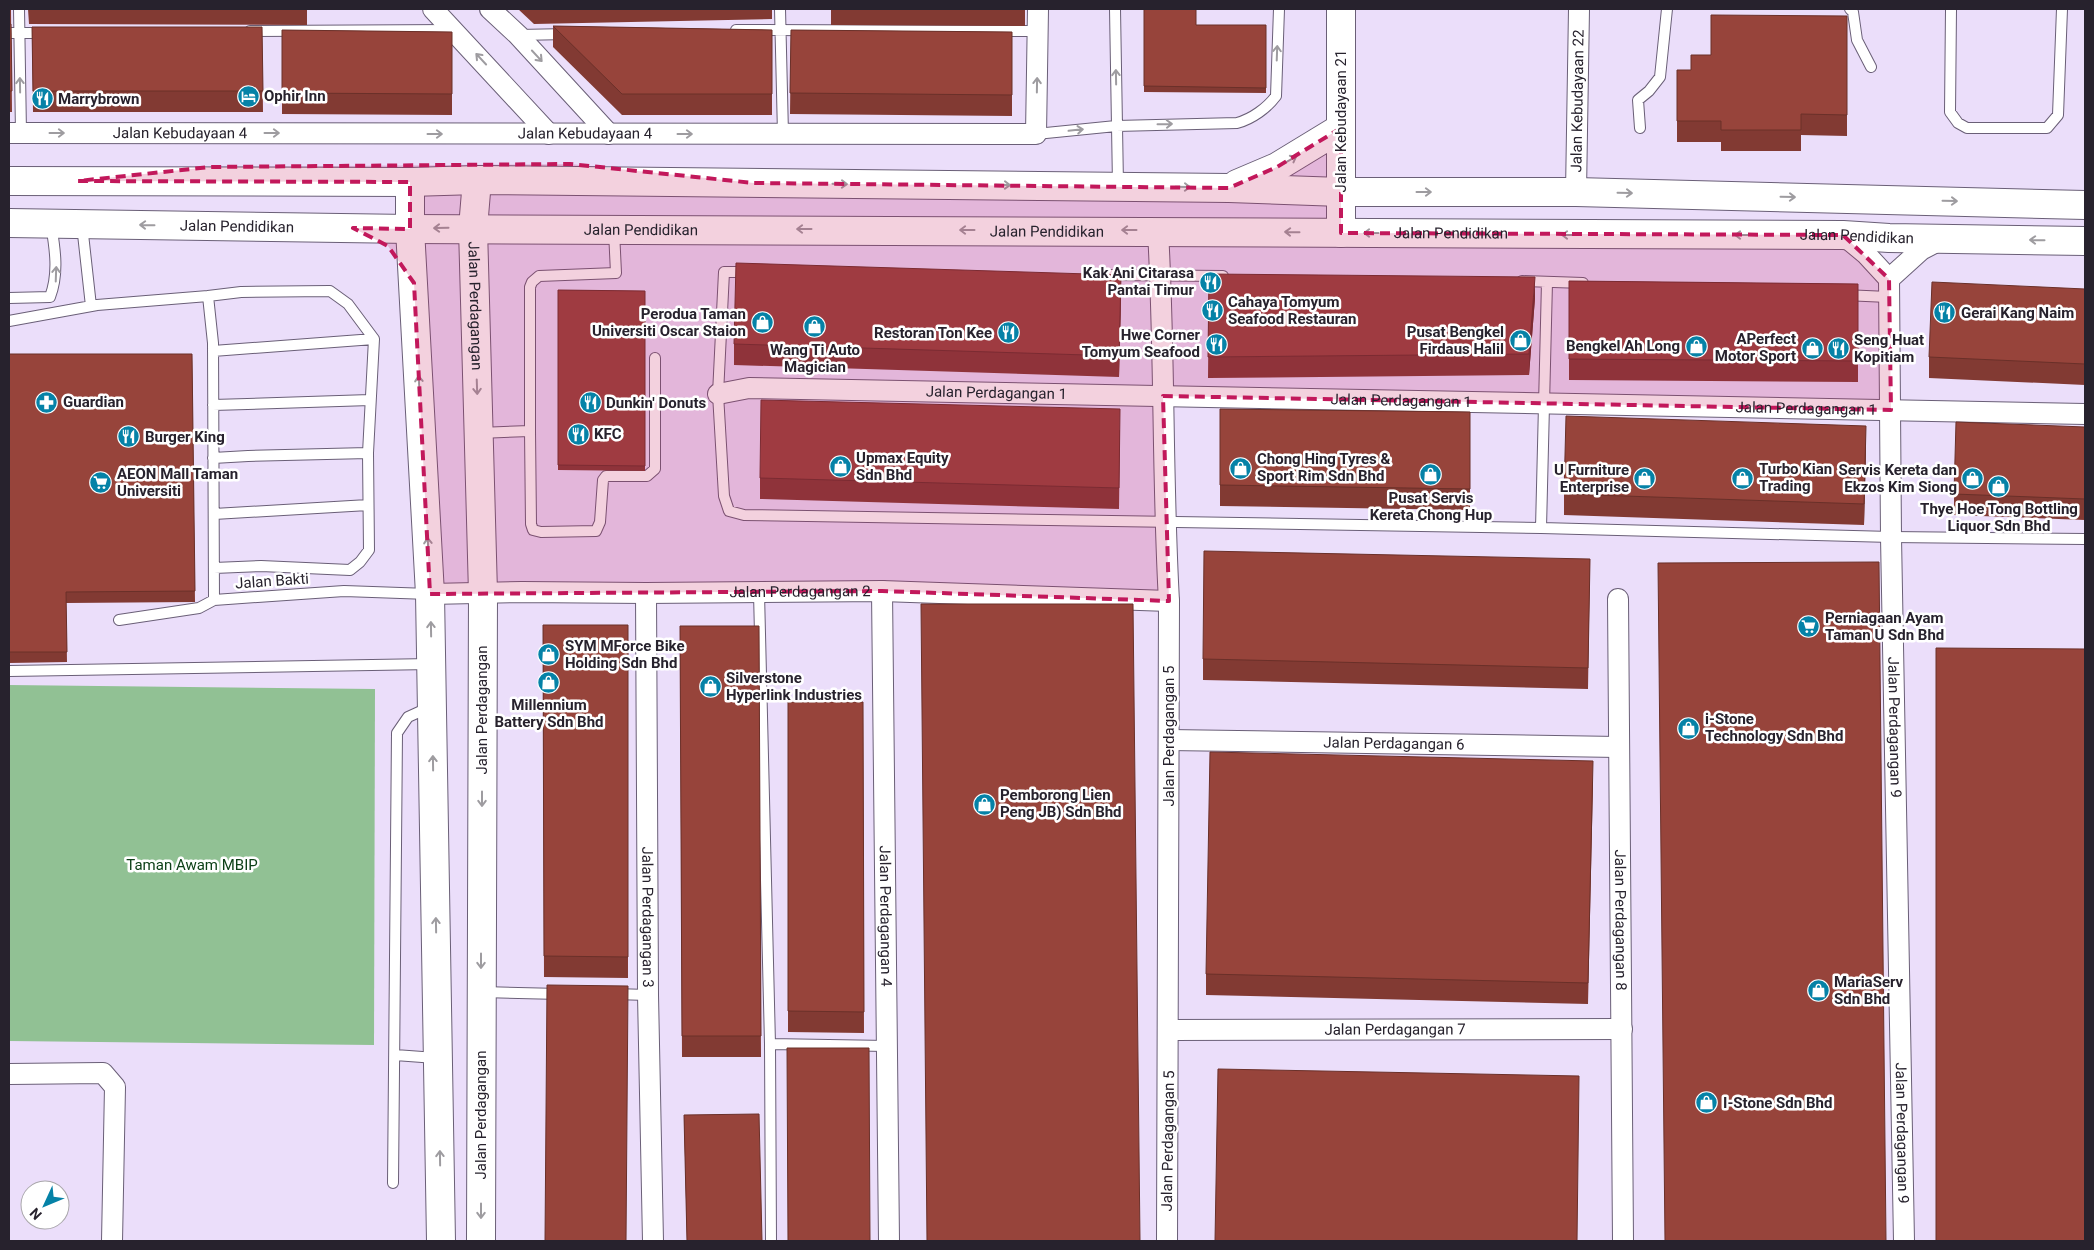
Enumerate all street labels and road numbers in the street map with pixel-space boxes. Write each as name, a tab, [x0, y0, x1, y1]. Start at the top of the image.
street label: Jalan Kebudayaan 22	[1567, 29, 1588, 173]
street label: Jalan Kebudayaan 21	[1332, 50, 1350, 192]
street label: Jalan Kebudayaan 4	[113, 124, 248, 142]
street label: Jalan Kebudayaan 4	[518, 124, 653, 143]
street label: Jalan Pendidikan	[180, 217, 294, 236]
street label: Jalan Pendidikan	[584, 221, 698, 239]
street label: Jalan Pendidikan	[990, 222, 1104, 241]
street label: Jalan Pendidikan	[1394, 224, 1508, 243]
street label: Jalan Pendidikan	[1800, 226, 1914, 247]
street label: Jalan Perdagangan	[464, 241, 486, 371]
street label: Jalan Perdagangan 1	[926, 382, 1067, 403]
street label: Jalan Perdagangan 1	[1331, 390, 1472, 411]
street label: Jalan Perdagangan 1	[1735, 398, 1877, 419]
street label: Jalan Bakti	[235, 569, 309, 593]
street label: Jalan Perdagangan 2	[729, 582, 871, 601]
street label: Jalan Perdagangan	[473, 646, 491, 774]
street label: Jalan Perdagangan 9	[1884, 656, 1905, 798]
street label: Jalan Perdagangan 5	[1160, 665, 1178, 807]
street label: Jalan Perdagangan 6	[1323, 733, 1465, 754]
street label: Jalan Perdagangan 4	[876, 845, 895, 987]
street label: Jalan Perdagangan 3	[638, 846, 657, 988]
street label: Jalan Perdagangan 8	[1611, 849, 1630, 991]
street label: Jalan Perdagangan 7	[1324, 1020, 1466, 1039]
street label: Jalan Perdagangan	[472, 1051, 490, 1179]
street label: Jalan Perdagangan 9	[1892, 1062, 1912, 1204]
street label: Jalan Perdagangan 5	[1158, 1070, 1178, 1212]

